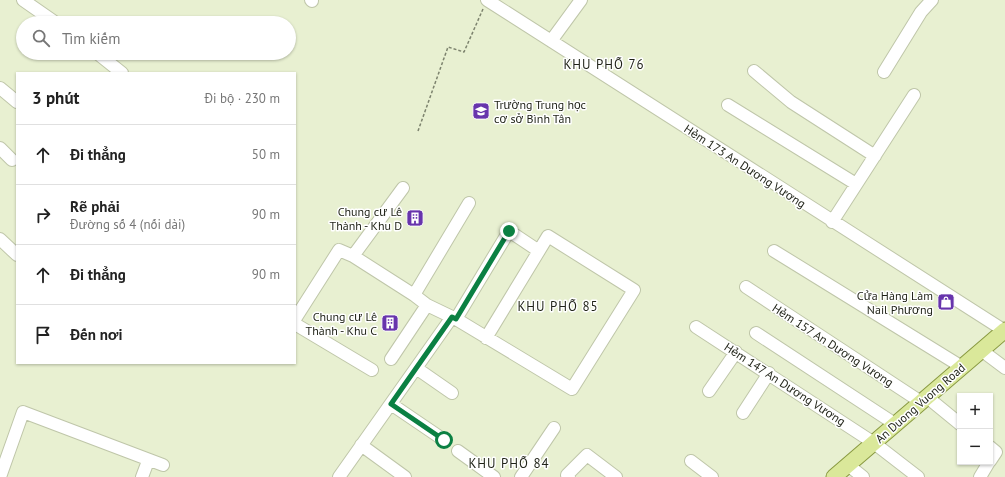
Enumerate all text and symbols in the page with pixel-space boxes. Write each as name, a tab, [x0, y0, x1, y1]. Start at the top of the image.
search box	[16, 16, 296, 60]
icon: search	[30, 27, 52, 49]
text: Tìm kiếm	[62, 29, 120, 48]
district label: KHU PHỐ 76	[563, 56, 645, 73]
text: 3 phút	[32, 87, 79, 109]
text: Đi bộ · 230 m	[205, 90, 280, 107]
place label: Trường Trung học cơ sở Bình Tân	[494, 97, 587, 126]
school or university icon: Trường Trung học cơ sở Bình Tân	[471, 101, 491, 121]
street label: Hẻm 173 An Dương Vương	[681, 121, 809, 211]
icon: ahead	[32, 144, 54, 166]
text: Đi thẳng	[70, 145, 126, 164]
text: 50 m	[252, 146, 280, 163]
text: Rẽ phải	[70, 197, 120, 216]
icon: right	[32, 204, 54, 226]
place label: Chung cư Lê Thành - Khu D	[329, 204, 402, 233]
text: 90 m	[252, 206, 280, 223]
building icon: Chung cư Lê Thành - Khu D	[405, 208, 425, 228]
text: Đường số 4 (nối dài)	[70, 216, 185, 233]
route end	[500, 222, 518, 240]
icon: ahead	[32, 264, 54, 286]
text: Đi thẳng	[70, 265, 126, 284]
text: 90 m	[252, 266, 280, 283]
place label: Cửa Hàng Làm Nail Phương	[857, 288, 933, 317]
shop icon: Cửa Hàng Làm Nail Phương	[936, 292, 956, 312]
district label: KHU PHỐ 85	[517, 298, 599, 315]
street label: Hẻm 157 An Dương Vương	[770, 300, 896, 390]
place label: Chung cư Lê Thành - Khu C	[305, 309, 377, 338]
building icon: Chung cư Lê Thành - Khu C	[380, 313, 400, 333]
icon: arrive	[32, 324, 54, 346]
text: Đến nơi	[70, 325, 123, 344]
street label: Hẻm 147 An Dương Vương	[722, 339, 848, 429]
street label: An Duong Vuong Road	[872, 360, 968, 446]
map controls	[957, 393, 993, 465]
button: +	[957, 393, 993, 429]
button: −	[957, 429, 993, 465]
route start	[435, 431, 453, 449]
district label: KHU PHỐ 84	[468, 455, 550, 472]

